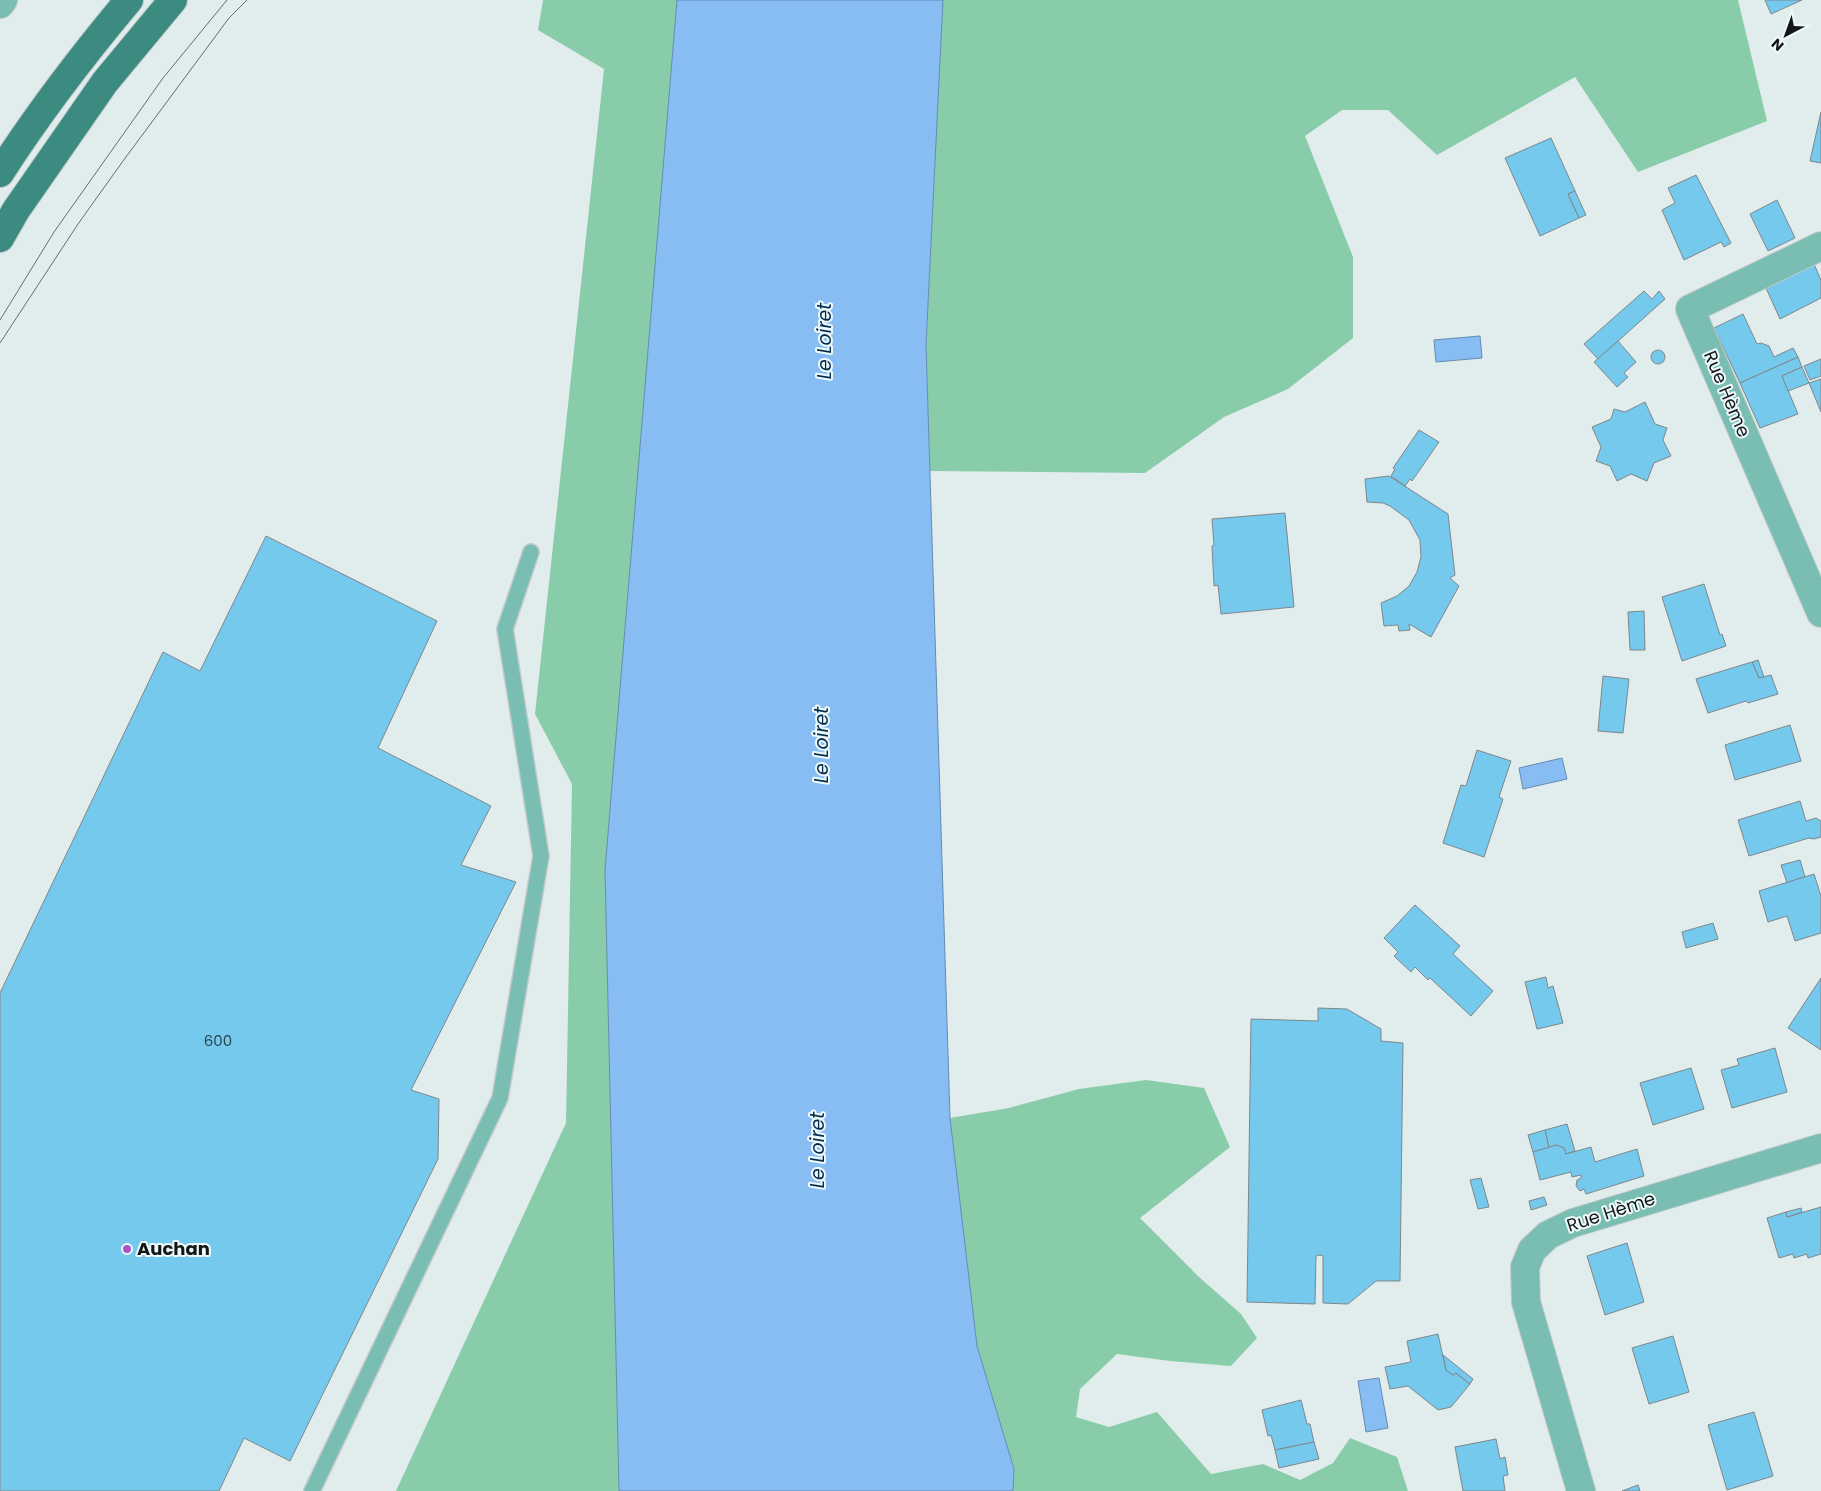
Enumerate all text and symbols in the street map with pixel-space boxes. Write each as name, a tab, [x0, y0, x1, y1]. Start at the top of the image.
north arrow	[1761, 10, 1811, 60]
text: N	[1767, 34, 1788, 56]
water label: Le Loiret	[811, 302, 838, 379]
street label: Rue Hème	[1698, 347, 1757, 441]
water label: Le Loiret	[808, 706, 835, 783]
house number: 600	[204, 1030, 232, 1051]
water label: Le Loiret	[804, 1111, 831, 1188]
street label: Rue Hème	[1563, 1185, 1658, 1238]
place label: Auchan	[137, 1236, 210, 1261]
marker: Auchan	[121, 1243, 133, 1255]

